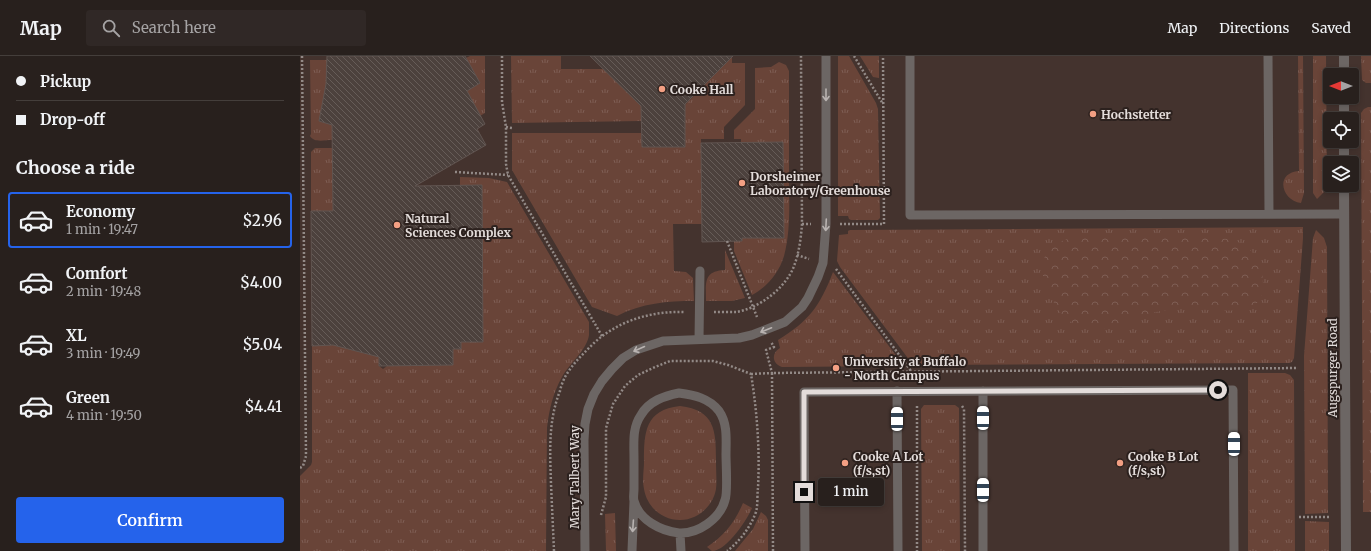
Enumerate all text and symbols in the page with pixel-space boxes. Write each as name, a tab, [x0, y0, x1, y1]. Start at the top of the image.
search box	[86, 10, 366, 46]
text: Map	[20, 16, 62, 40]
icon: search	[100, 17, 122, 39]
text: Search here	[132, 18, 216, 37]
text: Map	[1167, 19, 1197, 37]
text: Directions	[1219, 19, 1289, 37]
text: Saved	[1311, 19, 1351, 37]
north arrow	[1323, 68, 1359, 104]
map controls	[1323, 68, 1359, 192]
text: Pickup	[40, 72, 91, 91]
place label: Cooke Hall	[670, 82, 734, 97]
marker: Cooke Hall	[657, 84, 667, 94]
one-way arrow	[822, 88, 830, 101]
place label: Hochstetter	[1101, 107, 1171, 122]
marker: Hochstetter	[1088, 109, 1098, 119]
text: Drop-off	[40, 110, 105, 129]
button: locate	[1323, 112, 1359, 148]
text: Choose a ride	[16, 156, 135, 179]
button: layers	[1323, 156, 1359, 192]
place label: Dorsheimer Laboratory/Greenhouse	[750, 169, 891, 198]
marker: Dorsheimer Laboratory/Greenhouse	[737, 178, 747, 188]
icon: car	[18, 202, 54, 238]
text: Economy	[66, 202, 135, 221]
text: $2.96	[242, 211, 282, 230]
place label: Natural Sciences Complex	[405, 211, 511, 240]
one-way arrow	[822, 218, 829, 231]
marker: Natural Sciences Complex	[392, 220, 402, 230]
text: 1 min · 19:47	[66, 221, 138, 238]
icon: car	[18, 264, 54, 300]
text: Comfort	[66, 264, 127, 283]
text: $4.00	[240, 273, 282, 292]
text: 2 min · 19:48	[66, 283, 141, 300]
street label: Augspurger Road	[1325, 318, 1340, 419]
icon: car	[18, 326, 54, 362]
text: XL	[66, 326, 87, 345]
one-way arrow	[761, 327, 773, 334]
text: $5.04	[243, 335, 282, 354]
text: 3 min · 19:49	[66, 345, 140, 362]
one-way arrow	[634, 346, 646, 353]
place label: University at Buffalo - North Campus	[844, 354, 966, 383]
marker: University at Buffalo - North Campus	[831, 363, 841, 373]
route start	[1209, 381, 1227, 399]
icon: car	[18, 388, 54, 424]
text: Green	[66, 388, 110, 407]
text: $4.41	[244, 397, 282, 416]
car	[977, 406, 989, 430]
text: 4 min · 19:50	[66, 407, 142, 424]
car	[891, 407, 903, 431]
street label: Mary Talbert Way	[567, 425, 582, 529]
car	[1228, 432, 1240, 456]
place label: Cooke A Lot (f/s,st)	[853, 449, 923, 478]
place label: Cooke B Lot (f/s,st)	[1128, 449, 1198, 478]
marker: Cooke A Lot (f/s,st)	[840, 458, 850, 468]
marker: Cooke B Lot (f/s,st)	[1115, 458, 1125, 468]
callout: 1 min	[818, 478, 884, 506]
car	[977, 478, 989, 502]
route end	[795, 483, 813, 501]
text: 1 min	[834, 483, 868, 500]
button: Confirm	[16, 497, 284, 543]
one-way arrow	[629, 519, 636, 532]

